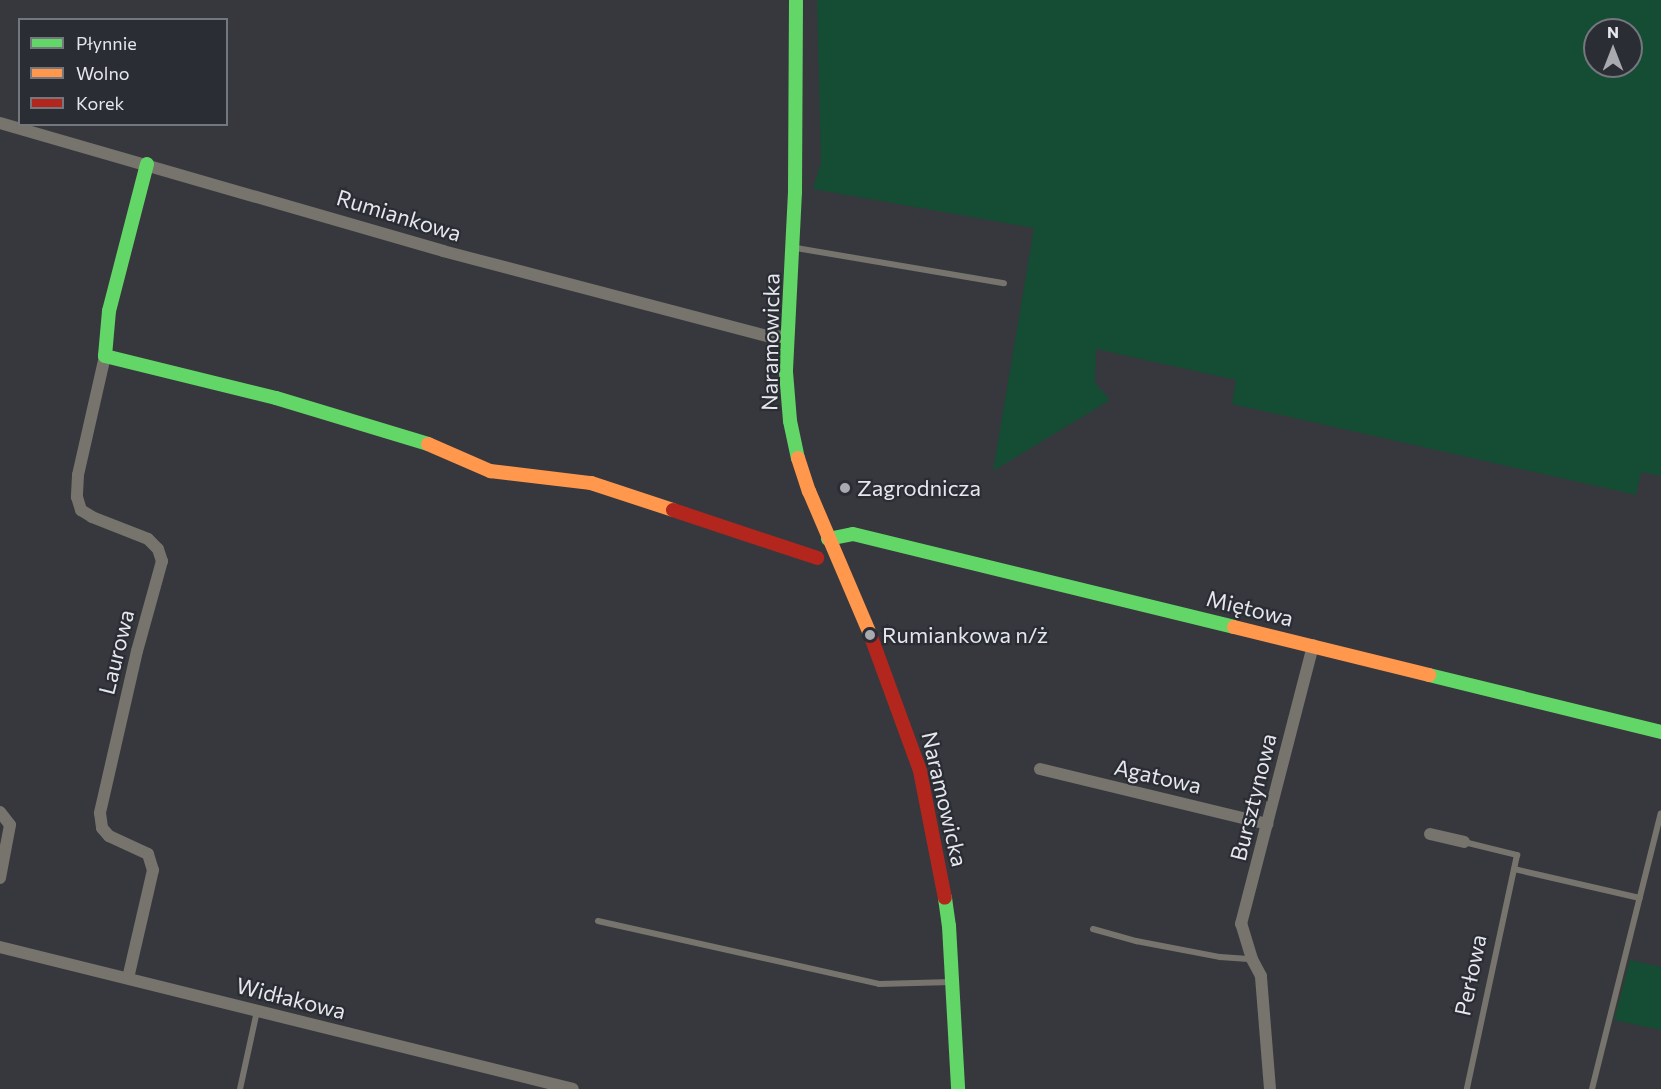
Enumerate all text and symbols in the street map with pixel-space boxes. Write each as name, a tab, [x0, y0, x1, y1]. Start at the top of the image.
legend	[18, 18, 228, 126]
north arrow	[1583, 18, 1643, 78]
text: N	[1607, 22, 1619, 41]
text: Płynnie	[76, 32, 137, 54]
text: Wolno	[76, 62, 130, 84]
text: Korek	[76, 92, 124, 114]
street label: Rumiankowa	[333, 184, 465, 246]
street label: Naramowicka	[756, 273, 784, 411]
place label: Zagrodnicza	[857, 475, 981, 501]
marker: Zagrodnicza	[838, 481, 852, 495]
street label: Miętowa	[1204, 584, 1296, 632]
street label: Laurowa	[93, 607, 139, 697]
place label: Rumiankowa n/ż	[882, 622, 1048, 648]
marker: Rumiankowa n/ż	[863, 628, 877, 642]
street label: Naramowicka	[917, 729, 973, 869]
street label: Bursztynowa	[1224, 730, 1282, 864]
street label: Agatowa	[1112, 753, 1204, 799]
street label: Perłowa	[1449, 932, 1491, 1018]
street label: Widłakowa	[233, 972, 349, 1024]

